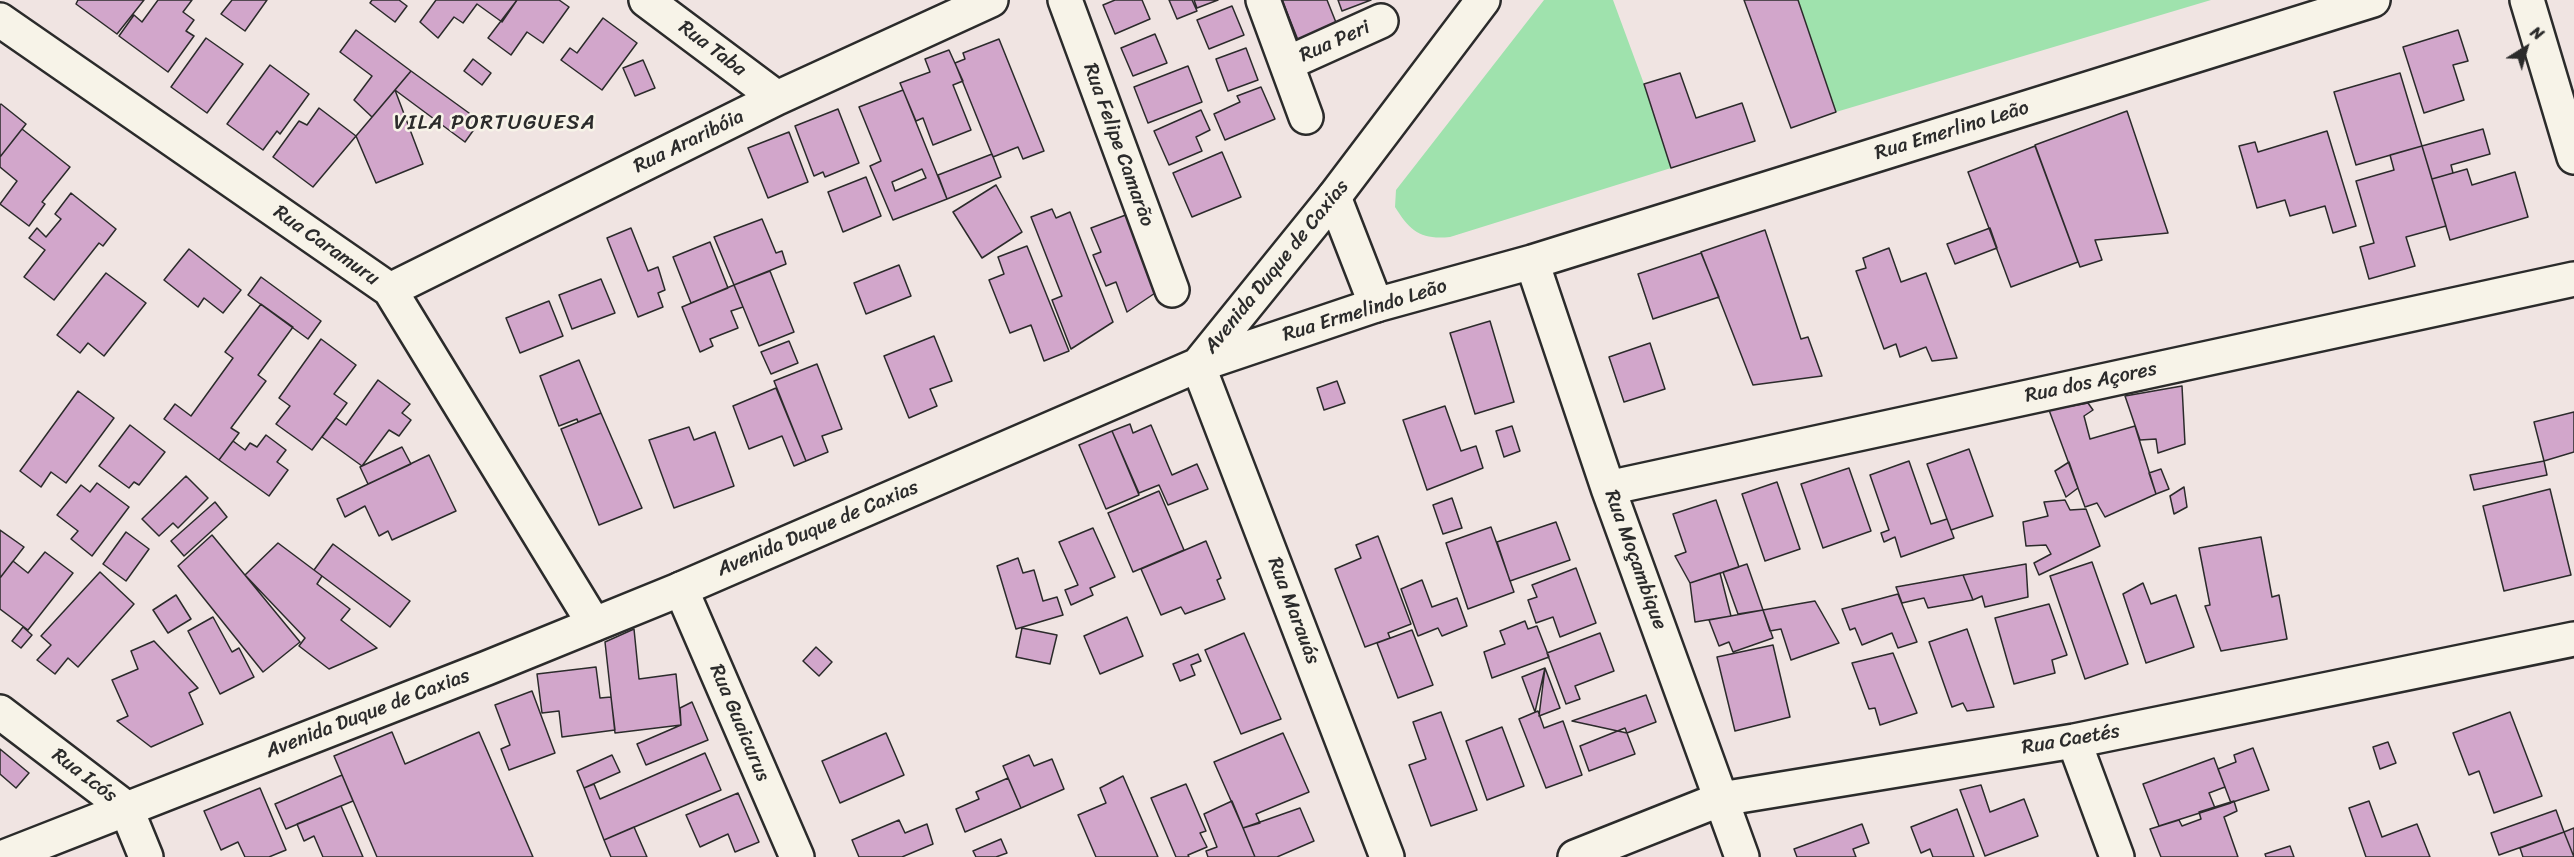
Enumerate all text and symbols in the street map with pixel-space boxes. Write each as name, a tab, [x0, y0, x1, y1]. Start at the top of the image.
street label: Rua Taba	[673, 16, 751, 82]
street label: Rua Peri	[1296, 16, 1374, 68]
north arrow	[2496, 18, 2556, 78]
text: N	[2524, 18, 2550, 48]
street label: Rua Felipe Camarão	[1077, 60, 1159, 230]
street label: Rua Emerlino Leão	[1872, 96, 2032, 166]
street label: Rua Araribóia	[630, 105, 748, 179]
district label: VILA PORTUGUESA	[395, 111, 595, 137]
street label: Avenida Duque de Caxias	[1200, 175, 1354, 359]
street label: Rua Caramuru	[268, 201, 384, 291]
street label: Rua Ermelindo Leão	[1280, 275, 1450, 347]
street label: Rua dos Açores	[2023, 357, 2159, 409]
street label: Avenida Duque de Caxias	[714, 476, 922, 582]
street label: Rua Moçambique	[1599, 487, 1671, 633]
street label: Rua Marauás	[1262, 554, 1324, 668]
street label: Rua Guaicurus	[704, 661, 774, 785]
street label: Avenida Duque de Caxias	[263, 664, 473, 764]
street label: Rua Caetés	[2020, 720, 2122, 760]
street label: Rua Icós	[47, 744, 121, 808]

